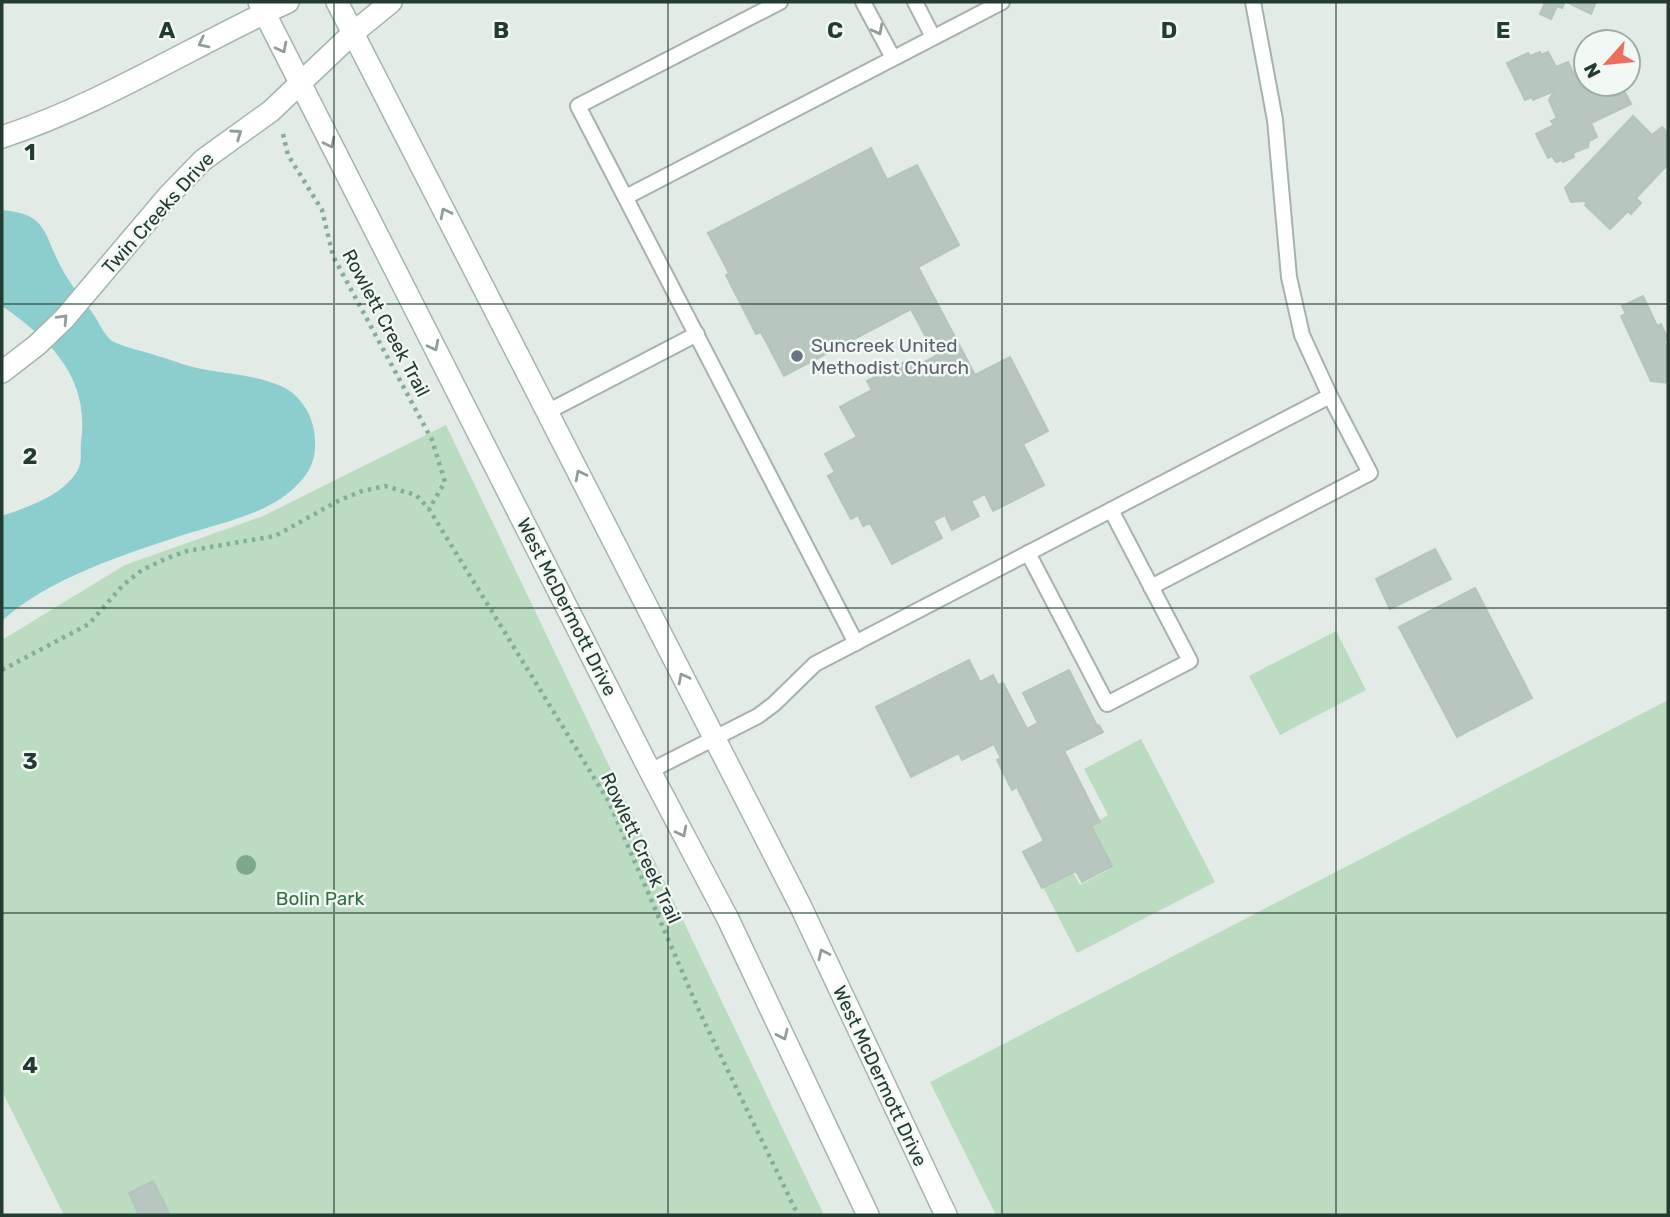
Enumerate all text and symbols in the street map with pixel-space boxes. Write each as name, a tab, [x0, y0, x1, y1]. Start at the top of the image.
text: A	[159, 16, 176, 44]
text: B	[493, 16, 509, 44]
text: C	[827, 16, 843, 44]
text: D	[1161, 16, 1177, 44]
text: E	[1496, 16, 1510, 44]
one-way arrow	[869, 23, 883, 35]
north arrow	[1572, 28, 1642, 98]
one-way arrow	[198, 35, 210, 49]
one-way arrow	[273, 41, 287, 53]
text: N	[1579, 59, 1606, 82]
one-way arrow	[229, 130, 242, 142]
one-way arrow	[322, 136, 336, 149]
text: 1	[24, 138, 36, 166]
street label: Twin Creeks Drive	[97, 147, 219, 279]
one-way arrow	[440, 208, 454, 220]
street label: Rowlett Creek Trail	[337, 245, 435, 401]
one-way arrow	[55, 314, 68, 327]
place label: Suncreek United Methodist Church	[811, 334, 969, 379]
one-way arrow	[425, 339, 439, 351]
marker: Suncreek United Methodist Church	[789, 348, 805, 364]
text: 2	[23, 442, 37, 470]
one-way arrow	[574, 470, 588, 482]
street label: West McDermott Drive	[512, 514, 622, 700]
one-way arrow	[678, 673, 692, 685]
text: 3	[22, 747, 38, 775]
street label: Rowlett Creek Trail	[596, 769, 686, 927]
one-way arrow	[674, 824, 687, 837]
park label: Bolin Park	[276, 887, 364, 910]
one-way arrow	[817, 949, 831, 961]
street label: West McDermott Drive	[828, 982, 932, 1170]
one-way arrow	[775, 1028, 789, 1040]
text: 4	[22, 1051, 38, 1079]

